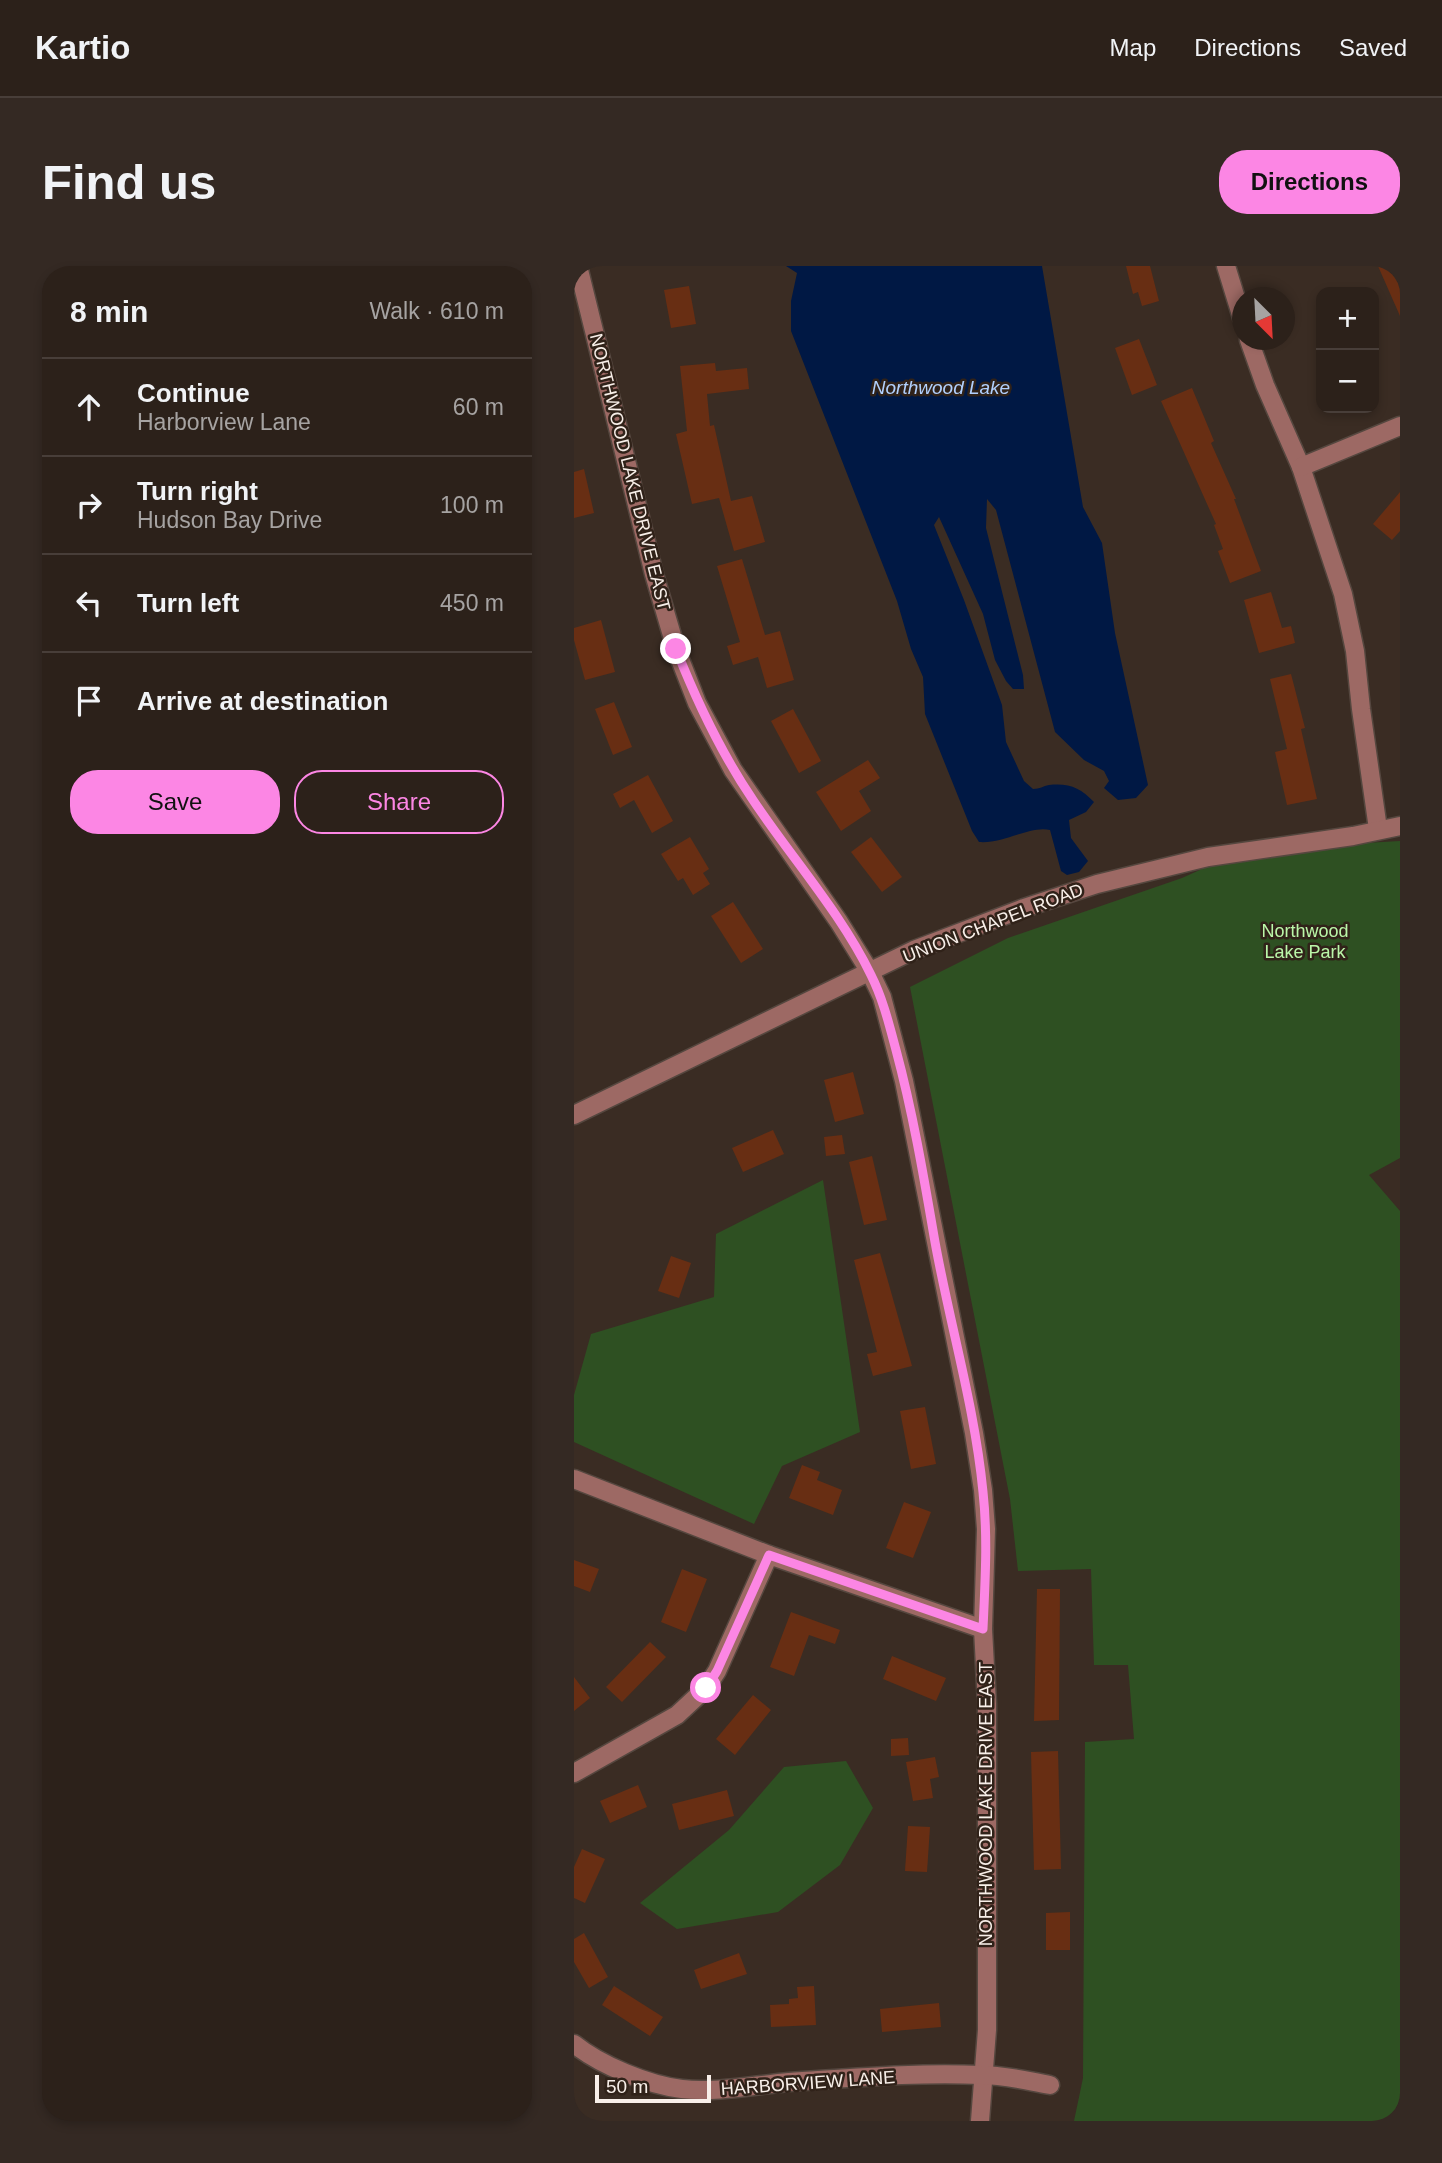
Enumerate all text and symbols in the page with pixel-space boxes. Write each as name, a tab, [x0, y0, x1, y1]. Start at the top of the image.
text: Kartio	[35, 29, 130, 66]
text: Map	[1110, 34, 1156, 61]
text: Directions	[1194, 34, 1301, 61]
text: Saved	[1339, 34, 1407, 61]
button: Directions	[1219, 150, 1400, 214]
text: Find us	[42, 155, 216, 209]
north arrow	[1232, 287, 1295, 350]
map controls	[1316, 287, 1379, 413]
button: +	[1316, 287, 1379, 350]
text: 8 min	[70, 295, 148, 328]
text: Walk · 610 m	[369, 298, 504, 324]
street label: NORTHWOOD LAKE DRIVE EAST	[586, 331, 674, 613]
button: −	[1316, 350, 1379, 413]
water label: Northwood Lake	[872, 377, 1010, 398]
text: Continue	[137, 378, 250, 408]
icon: ahead	[70, 388, 108, 426]
text: 60 m	[453, 394, 504, 420]
text: Harborview Lane	[137, 409, 311, 435]
text: Turn right	[137, 476, 258, 506]
icon: right	[70, 486, 108, 524]
text: 100 m	[440, 492, 504, 518]
text: Hudson Bay Drive	[137, 507, 322, 533]
icon: left	[70, 584, 108, 622]
text: Turn left	[137, 588, 239, 618]
text: 450 m	[440, 590, 504, 616]
route end	[660, 633, 691, 664]
icon: arrive	[70, 682, 108, 720]
text: Arrive at destination	[137, 686, 388, 716]
button: Save	[70, 770, 280, 834]
button: Share	[294, 770, 504, 834]
street label: UNION CHAPEL ROAD	[900, 879, 1086, 967]
park label: Northwood Lake Park	[1261, 921, 1349, 962]
street label: NORTHWOOD LAKE DRIVE EAST	[976, 1662, 996, 1946]
route start	[690, 1672, 721, 1703]
street label: HARBORVIEW LANE	[720, 2067, 896, 2099]
scale bar	[595, 2072, 710, 2104]
text: 50 m	[606, 2076, 648, 2097]

